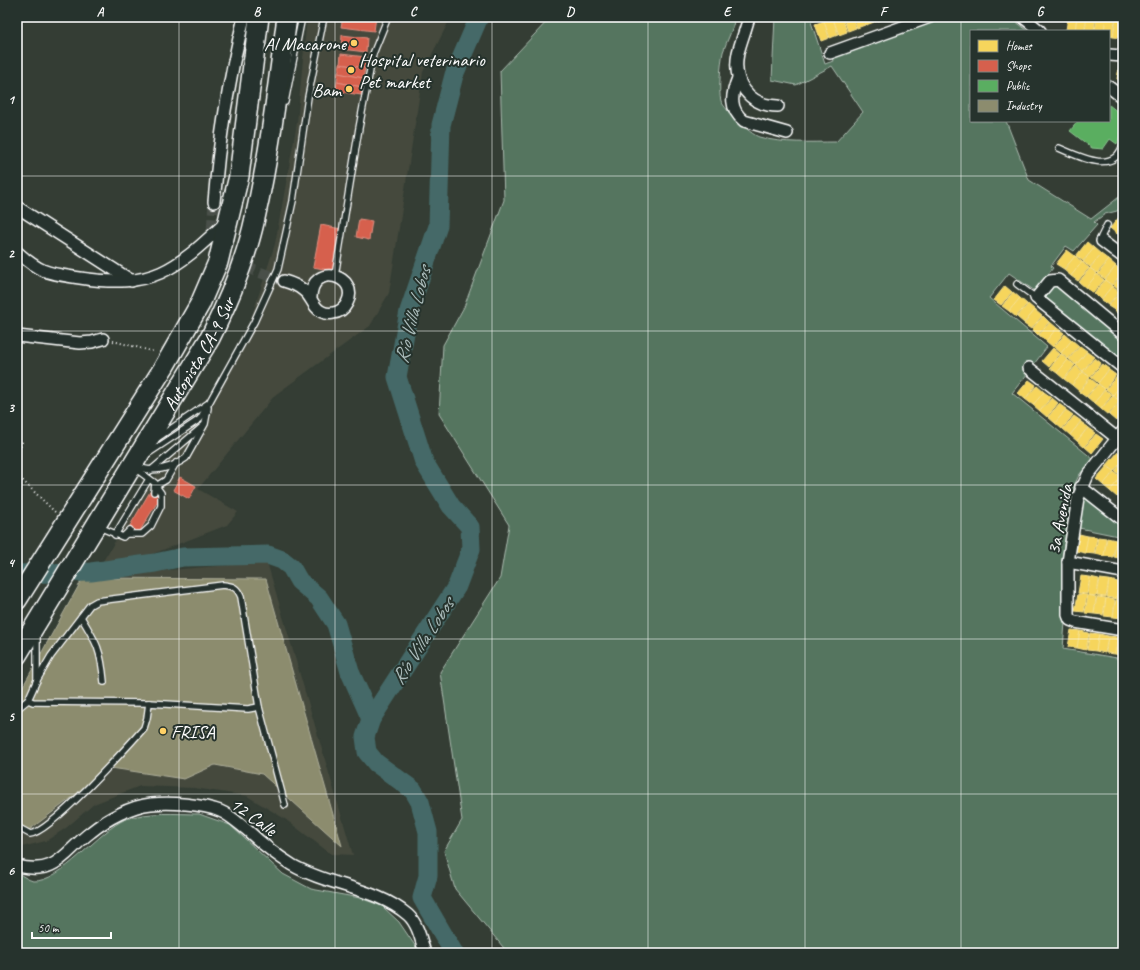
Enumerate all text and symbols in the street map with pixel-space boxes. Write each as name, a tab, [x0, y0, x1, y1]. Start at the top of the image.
text: A	[97, 4, 105, 20]
text: B	[254, 4, 262, 20]
text: C	[410, 4, 418, 20]
text: D	[566, 4, 575, 20]
text: E	[724, 4, 733, 20]
text: F	[880, 4, 889, 20]
text: G	[1037, 4, 1045, 20]
legend	[970, 30, 1110, 122]
place label: Al Macarone	[264, 32, 348, 56]
marker: Al Macarone	[349, 38, 359, 48]
text: Homes	[1006, 38, 1033, 54]
place label: Hospital veterinario Pet market	[359, 48, 486, 94]
text: Shops	[1006, 58, 1031, 74]
marker: Hospital veterinario Pet market	[346, 65, 356, 75]
place label: Bam	[312, 78, 343, 102]
text: Public	[1006, 78, 1030, 94]
marker: Bam	[344, 84, 354, 94]
text: 1	[8, 92, 16, 108]
text: Industry	[1006, 98, 1043, 114]
text: 2	[8, 246, 15, 262]
water label: Río Villa Lobos	[389, 261, 437, 366]
street label: Autopista CA-9 Sur	[158, 292, 241, 415]
text: 3	[8, 400, 15, 416]
street label: 3a Avenida	[1041, 480, 1079, 556]
text: 4	[8, 555, 16, 571]
water label: Río Villa Lobos	[385, 590, 462, 689]
text: 5	[8, 709, 15, 725]
place label: FRISA	[171, 720, 215, 744]
marker: FRISA	[158, 726, 168, 736]
street label: 12 Calle	[225, 792, 283, 843]
text: 6	[8, 863, 15, 879]
scale bar	[32, 914, 111, 940]
text: 50 m	[38, 920, 60, 936]

